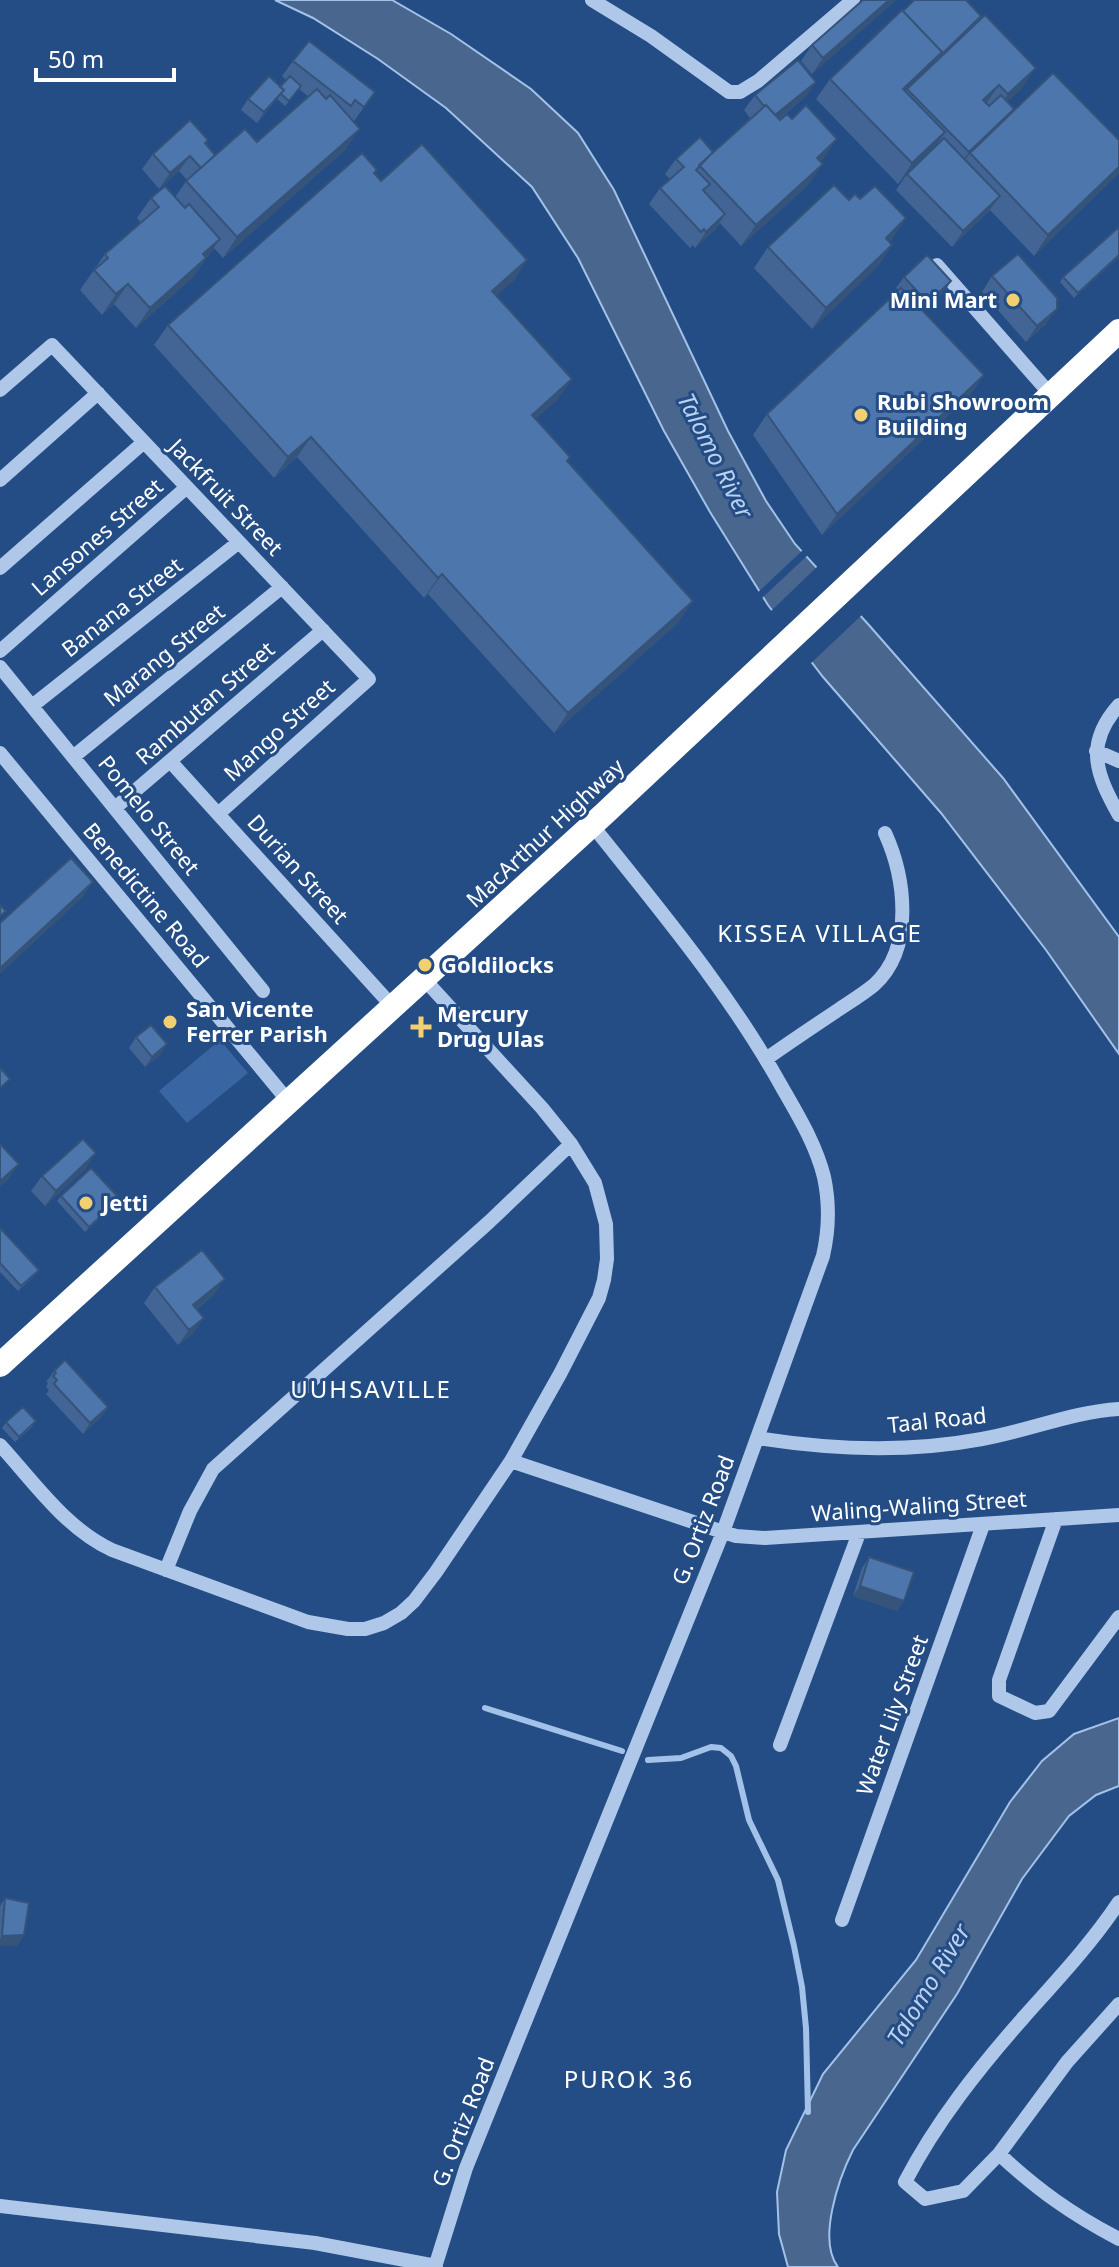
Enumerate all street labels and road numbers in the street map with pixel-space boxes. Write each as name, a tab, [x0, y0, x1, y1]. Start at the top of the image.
street label: Jackfruit Street	[162, 430, 290, 561]
street label: Lansones Street	[24, 471, 168, 602]
street label: Banana Street	[55, 550, 188, 663]
street label: Marang Street	[97, 596, 230, 712]
street label: Rambutan Street	[129, 634, 280, 771]
street label: Mango Street	[216, 671, 340, 787]
street label: Pomelo Street	[92, 748, 207, 880]
street label: MacArthur Highway	[459, 751, 630, 913]
street label: Durian Street	[242, 807, 356, 929]
street label: Benedictine Road	[77, 816, 216, 973]
street label: Taal Road	[886, 1399, 988, 1439]
street label: G. Ortiz Road	[664, 1451, 741, 1589]
street label: Waling-Waling Street	[810, 1483, 1028, 1527]
street label: Water Lily Street	[848, 1630, 934, 1799]
street label: G. Ortiz Road	[424, 2053, 501, 2191]

